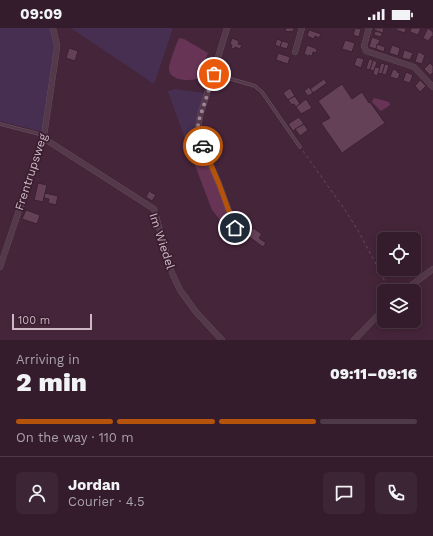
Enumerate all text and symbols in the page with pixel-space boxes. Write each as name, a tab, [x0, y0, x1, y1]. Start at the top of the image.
text: 09:09	[20, 5, 62, 23]
pin	[197, 57, 231, 91]
icon: bag	[203, 63, 225, 85]
courier	[183, 126, 223, 166]
street label: Frentrupsweg	[12, 131, 50, 212]
icon: car	[192, 135, 214, 157]
street label: Im Wiedel	[146, 211, 178, 271]
pin	[218, 211, 252, 245]
icon: home	[224, 217, 246, 239]
map controls	[377, 232, 421, 328]
button: locate	[377, 232, 421, 276]
button: layers	[377, 284, 421, 328]
scale bar	[12, 312, 92, 331]
text: 100 m	[18, 314, 50, 327]
text: Arriving in	[16, 352, 80, 367]
text: 09:11–09:16	[330, 365, 417, 383]
text: 2 min	[16, 367, 87, 397]
text: On the way · 110 m	[16, 430, 134, 445]
button: person	[16, 472, 58, 514]
button: chat	[323, 472, 365, 514]
button: phone	[375, 472, 417, 514]
text: Jordan	[68, 476, 120, 494]
text: Courier · 4.5	[68, 494, 145, 509]

